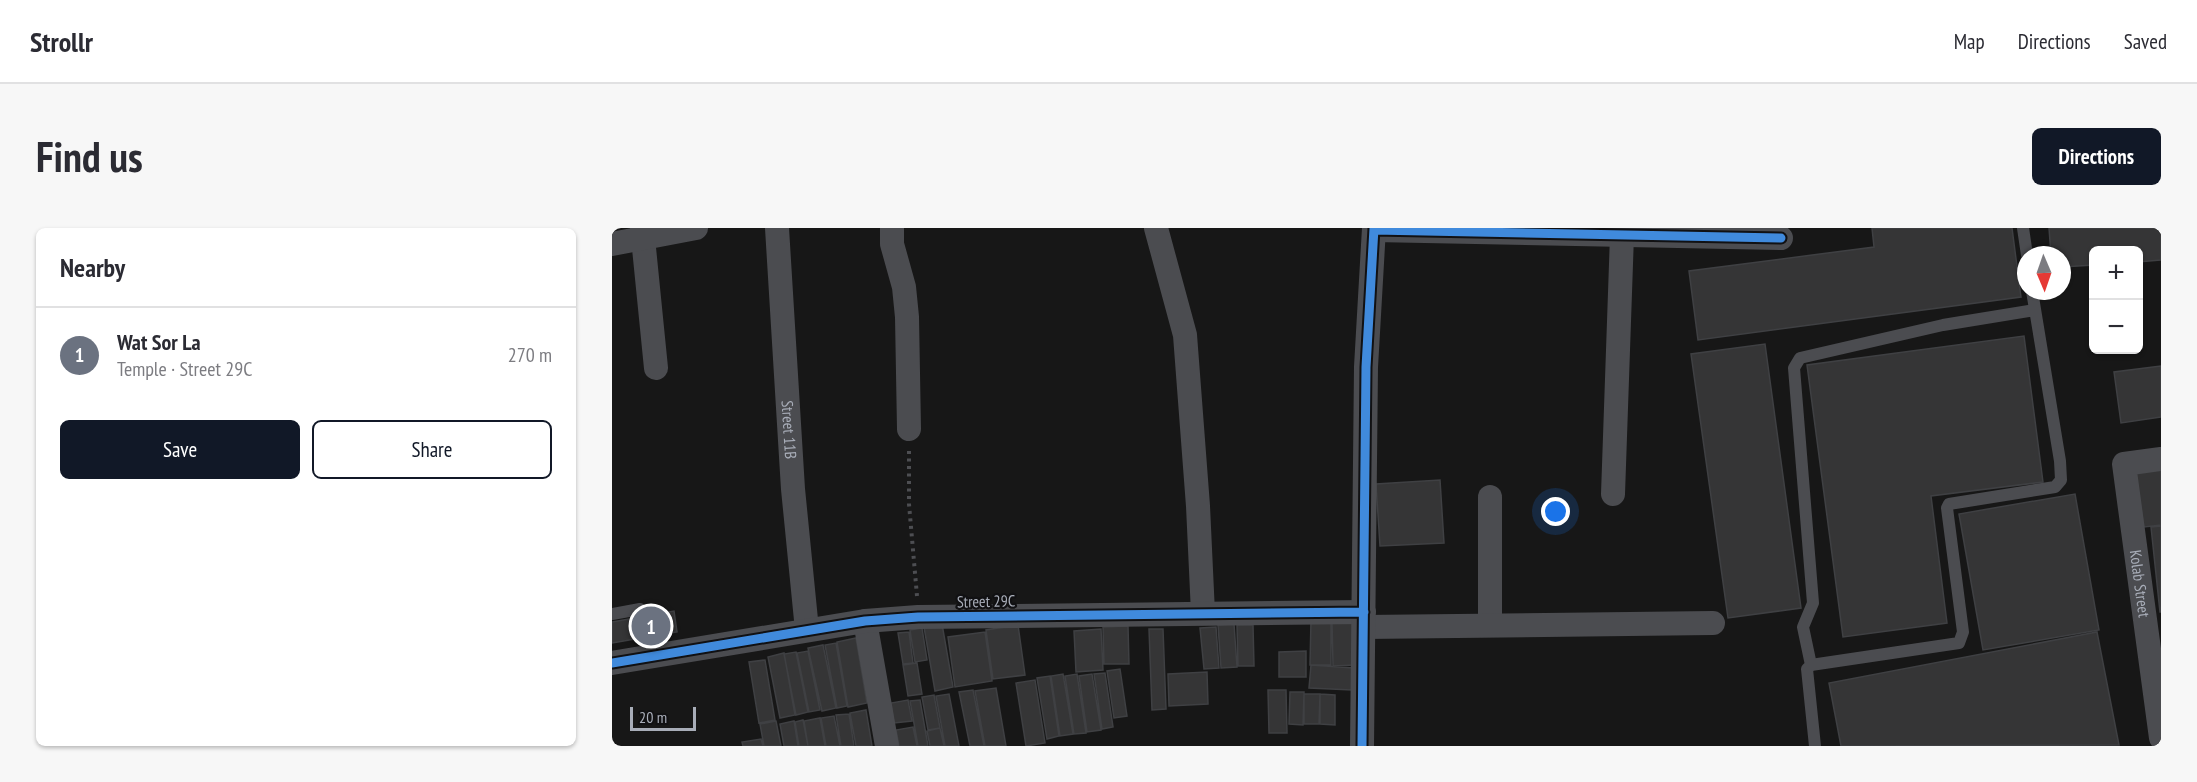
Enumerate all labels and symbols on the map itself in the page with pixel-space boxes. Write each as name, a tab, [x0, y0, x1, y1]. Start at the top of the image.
north arrow	[2017, 246, 2071, 300]
street label: Street 11B	[778, 400, 801, 459]
your location	[1541, 497, 1570, 526]
street label: Kolab Street	[2126, 549, 2155, 619]
street label: Street 29C	[957, 590, 1015, 612]
pin: 1	[632, 604, 670, 648]
scale bar	[630, 704, 696, 732]

